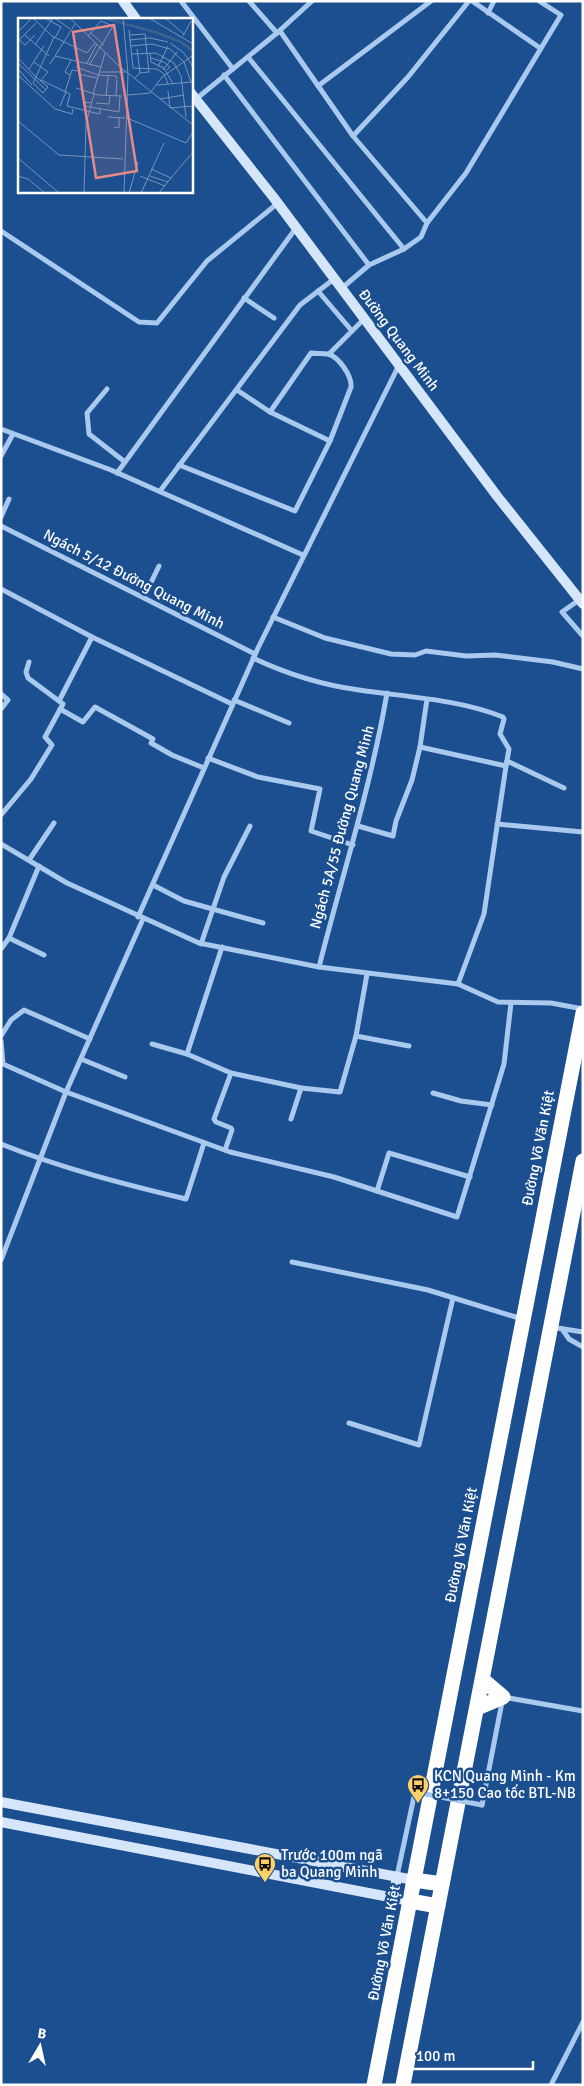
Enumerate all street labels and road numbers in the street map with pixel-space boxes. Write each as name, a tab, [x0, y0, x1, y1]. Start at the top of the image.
street label: Đường Quang Minh	[355, 285, 443, 395]
street label: Ngách 5/12 Đường Quang Minh	[40, 525, 228, 633]
street label: Ngách 5A/55 Đường Quang Minh	[306, 723, 378, 931]
street label: Đường Võ Văn Kiệt	[518, 1089, 558, 1207]
street label: Đường Võ Văn Kiệt	[441, 1486, 481, 1604]
street label: Đường Võ Văn Kiệt	[364, 1884, 404, 2002]

